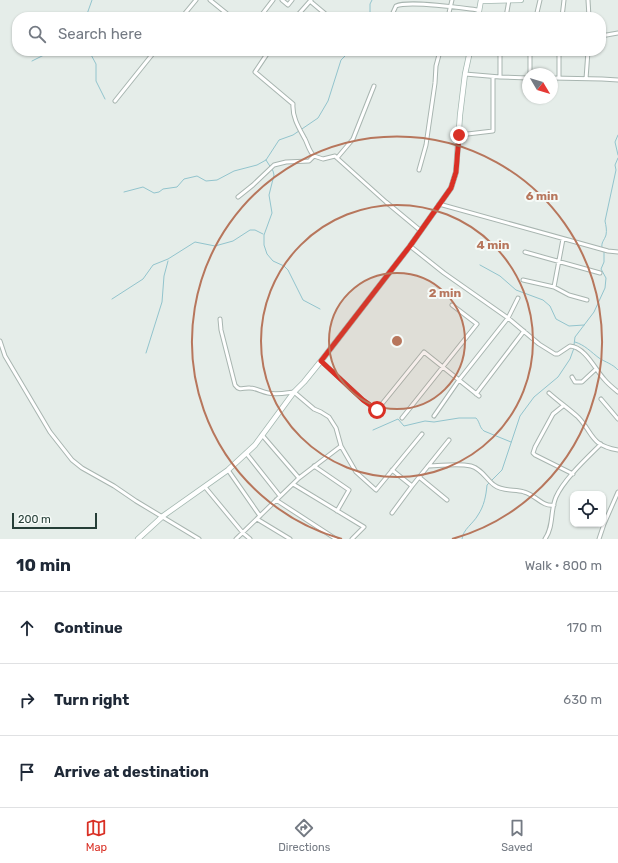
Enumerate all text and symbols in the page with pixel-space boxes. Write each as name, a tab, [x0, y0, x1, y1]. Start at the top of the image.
search box	[12, 12, 606, 56]
icon: search	[26, 23, 48, 45]
text: Search here	[58, 25, 142, 43]
north arrow	[522, 68, 558, 104]
route end	[450, 126, 468, 144]
text: 6 min	[526, 189, 559, 203]
text: 4 min	[477, 238, 510, 252]
text: 2 min	[429, 286, 462, 300]
centre of rings	[390, 334, 404, 348]
route start	[368, 401, 386, 419]
map controls	[570, 491, 606, 527]
button: locate	[570, 491, 606, 527]
scale bar	[12, 511, 97, 530]
text: 200 m	[18, 513, 51, 526]
text: 10 min	[16, 555, 71, 575]
text: Walk · 800 m	[525, 558, 602, 573]
icon: ahead	[16, 617, 38, 639]
text: Continue	[54, 619, 123, 637]
text: 170 m	[567, 620, 602, 635]
icon: right	[16, 689, 38, 711]
text: Turn right	[54, 691, 129, 709]
text: 630 m	[563, 692, 602, 707]
icon: arrive	[16, 761, 38, 783]
text: Arrive at destination	[54, 763, 209, 781]
tab: Map	[85, 817, 107, 854]
tab: Directions	[278, 817, 330, 854]
tab: Saved	[501, 817, 533, 854]

